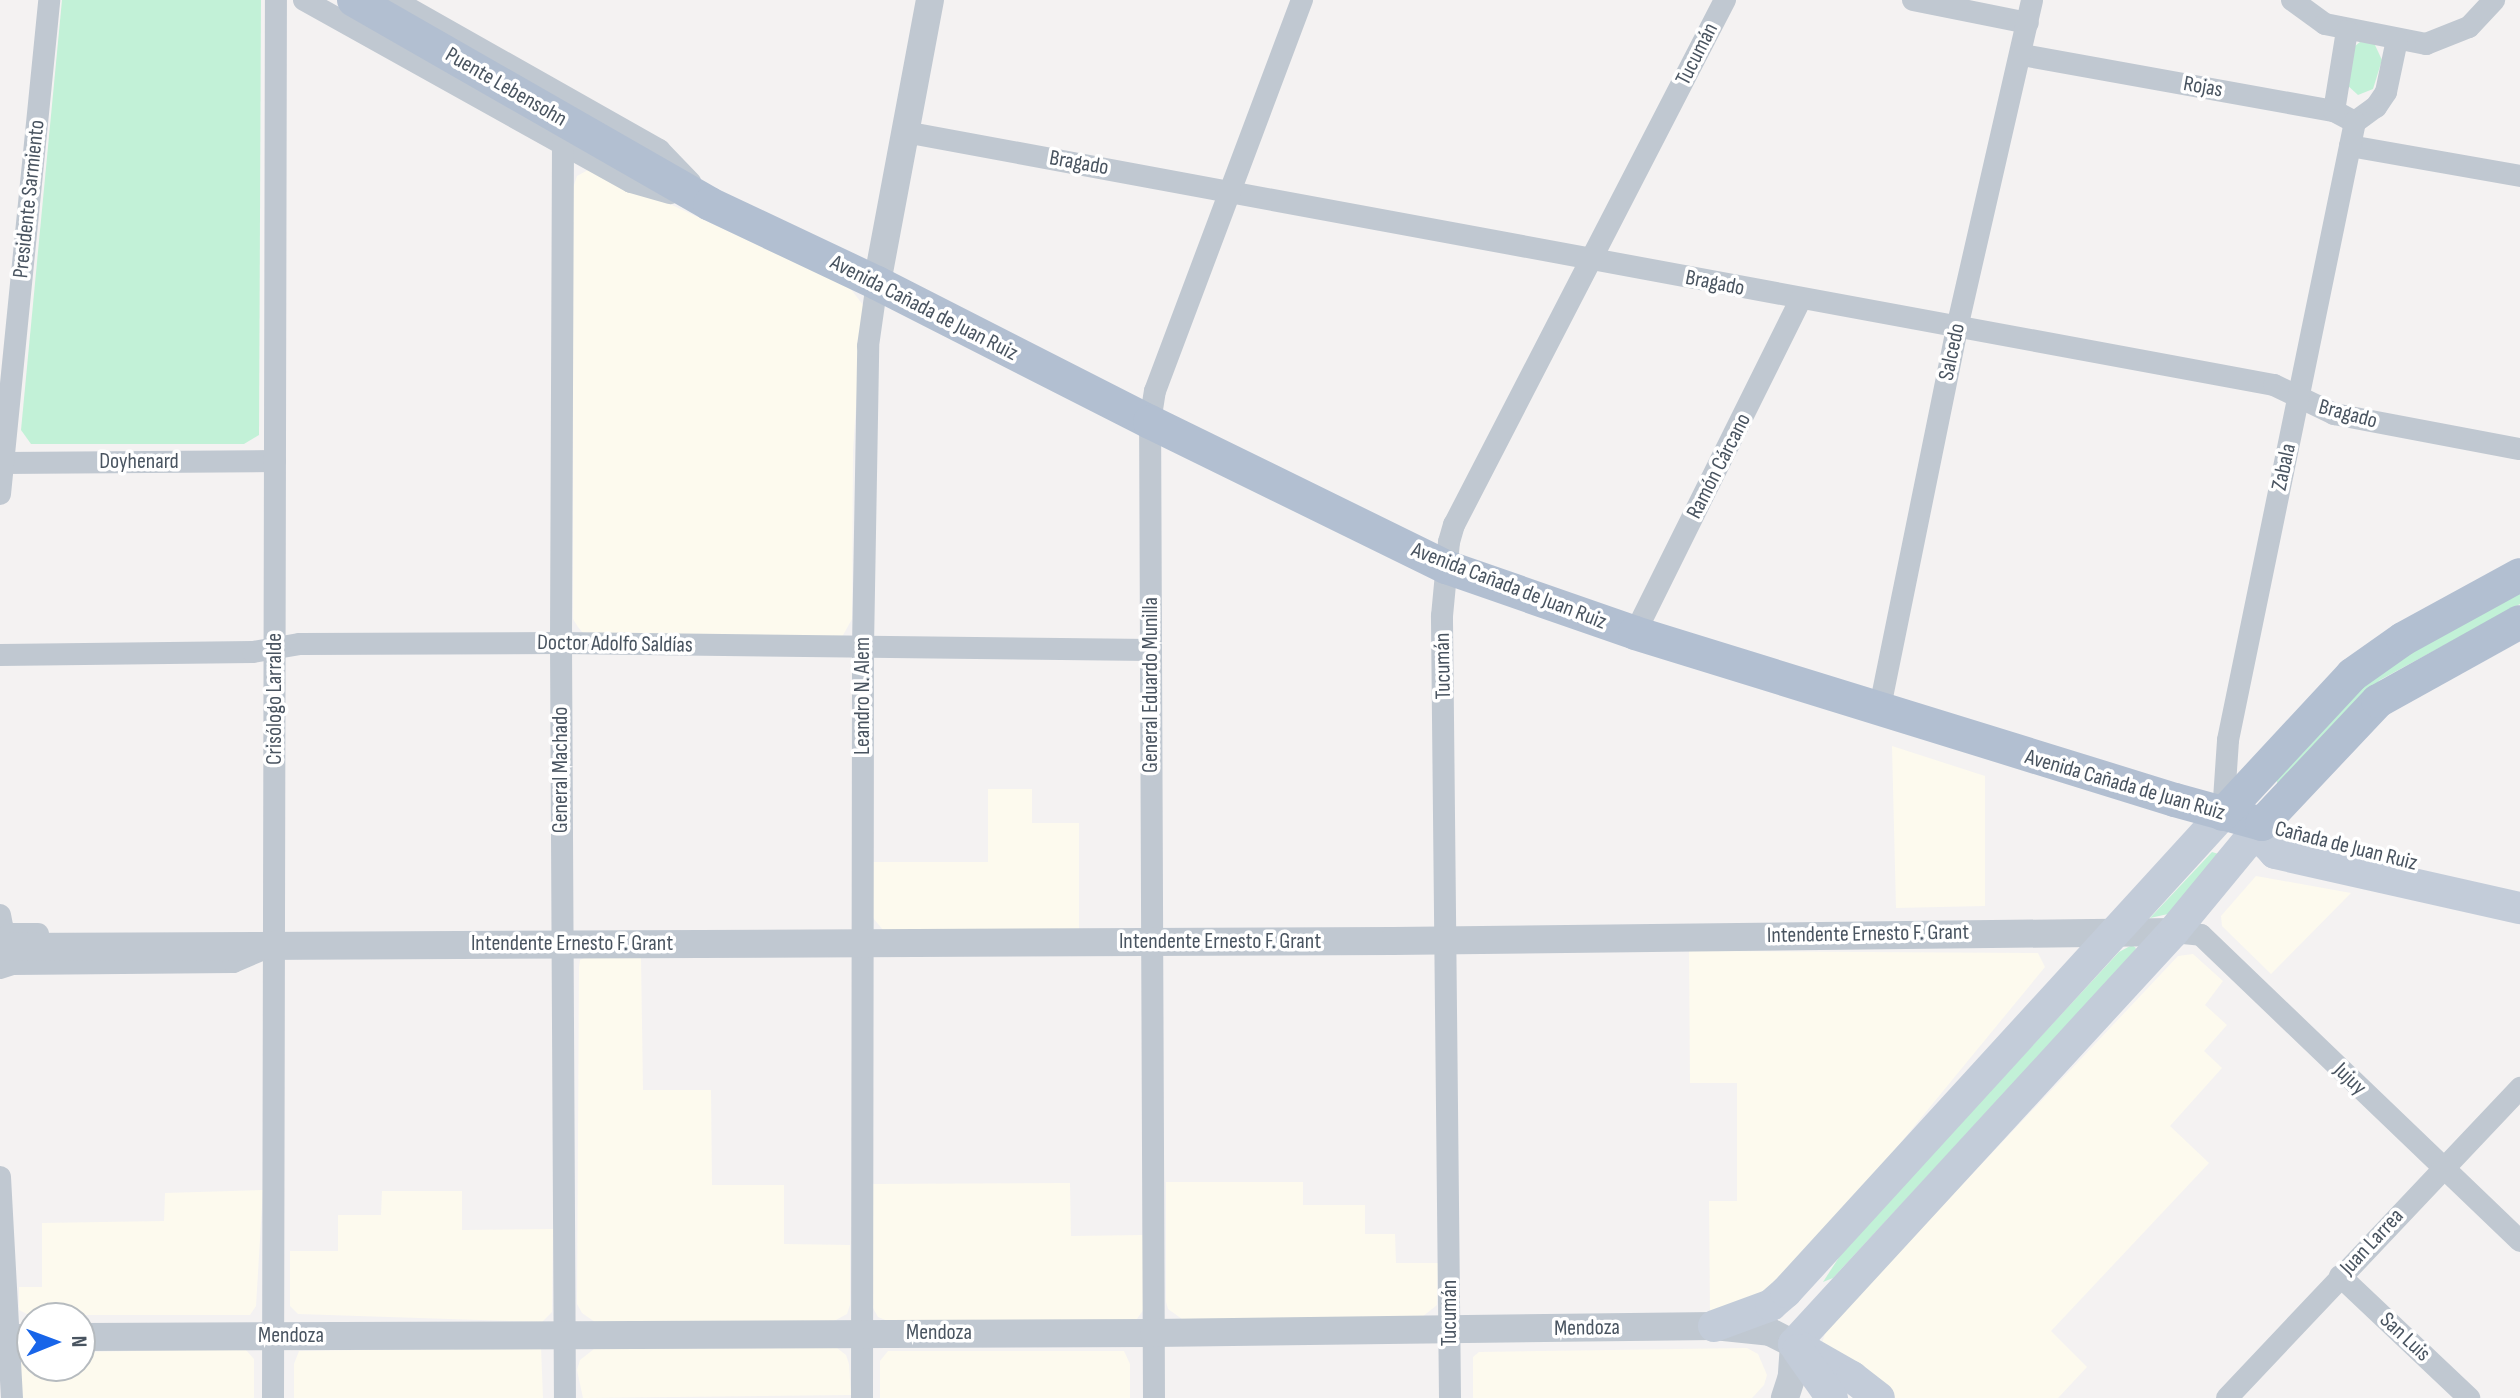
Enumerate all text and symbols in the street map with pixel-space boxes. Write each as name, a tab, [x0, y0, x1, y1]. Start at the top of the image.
street label: Tucumán	[1670, 18, 1724, 90]
street label: Puente Lebensohn	[441, 42, 571, 132]
street label: Rojas	[2181, 71, 2225, 103]
street label: Presidente Sarmiento	[8, 119, 50, 279]
street label: Bragado	[1047, 145, 1111, 181]
street label: Avenida Cañada de Juan Ruiz	[826, 249, 1022, 367]
street label: Bragado	[1683, 264, 1747, 302]
street label: Salcedo	[1933, 321, 1971, 383]
street label: Bragado	[2316, 394, 2380, 434]
street label: Ramón Cárcano	[1681, 409, 1757, 523]
street label: Zabala	[2266, 441, 2302, 493]
street label: Doyhenard	[99, 449, 179, 475]
street label: Avenida Cañada de Juan Ruiz	[1408, 537, 1610, 635]
street label: General Eduardo Munilla	[1138, 597, 1164, 773]
street label: Doctor Adolfo Saldías	[537, 629, 693, 659]
street label: Tucumán	[1429, 632, 1457, 700]
street label: Crisólogo Larralde	[262, 633, 288, 765]
street label: Leandro N. Alem	[850, 637, 876, 755]
street label: General Machado	[548, 707, 574, 833]
street label: Avenida Cañada de Juan Ruiz	[2022, 744, 2228, 826]
street label: Cañada de Juan Ruiz	[2272, 816, 2420, 876]
street label: Intendente Ernesto F. Grant	[1767, 919, 1969, 949]
street label: Intendente Ernesto F. Grant	[1119, 929, 1321, 955]
street label: Intendente Ernesto F. Grant	[471, 931, 673, 957]
street label: Jujuy	[2328, 1057, 2372, 1101]
street label: Juan Larrea	[2335, 1203, 2409, 1281]
street label: Tucumán	[1437, 1280, 1463, 1346]
north arrow	[16, 1302, 96, 1382]
street label: San Luis	[2374, 1307, 2436, 1367]
street label: Mendoza	[1554, 1314, 1620, 1342]
street label: Mendoza	[906, 1320, 972, 1346]
street label: Mendoza	[258, 1323, 324, 1349]
text: N	[65, 1335, 92, 1348]

